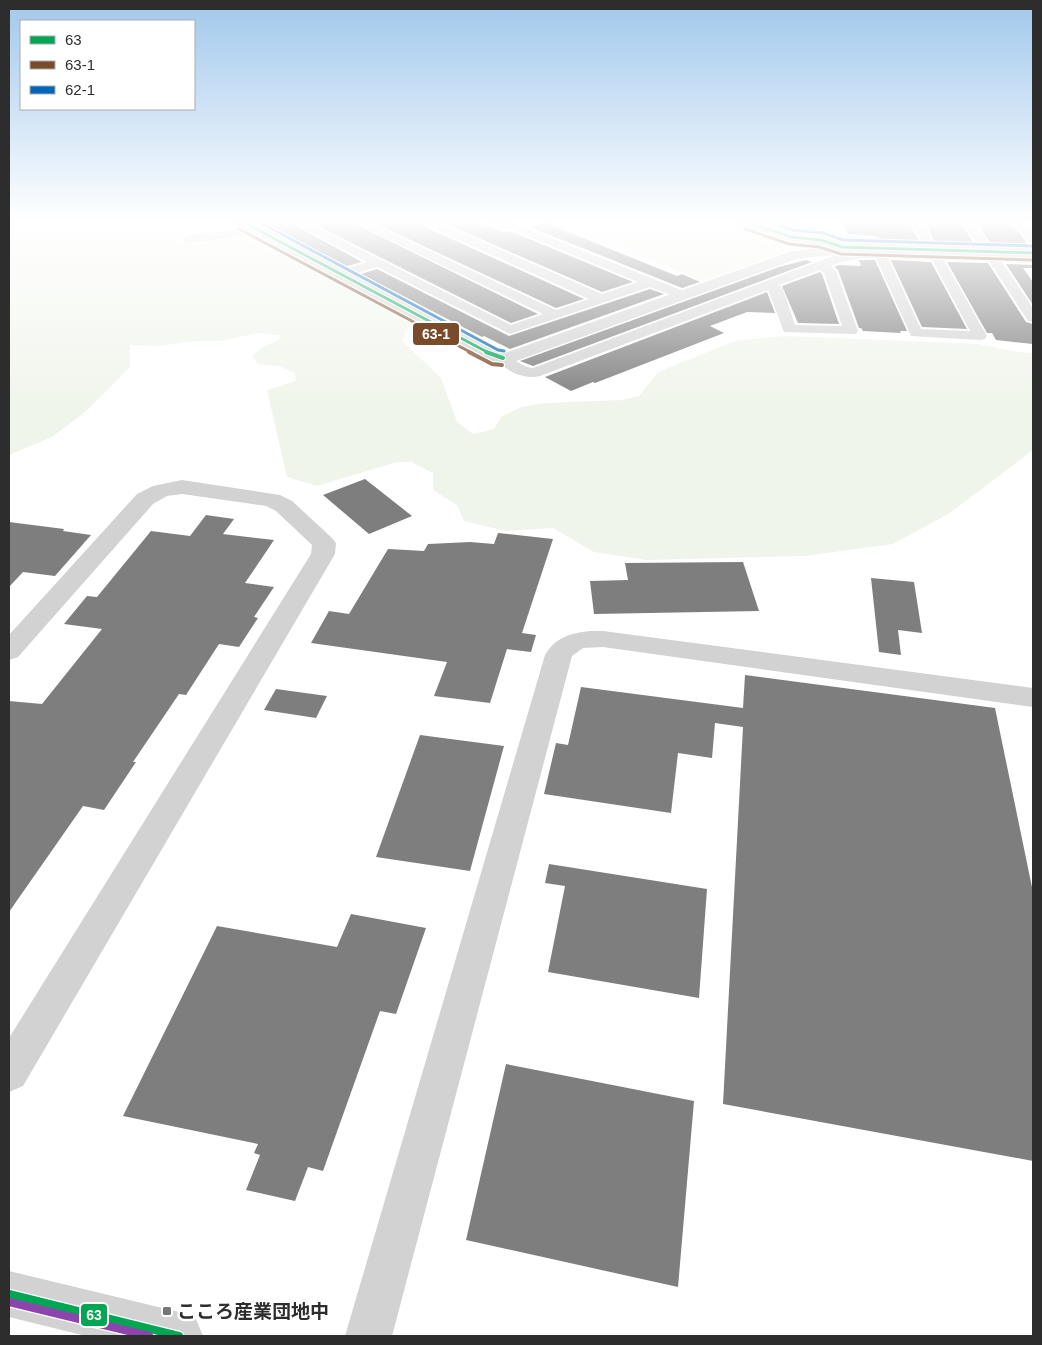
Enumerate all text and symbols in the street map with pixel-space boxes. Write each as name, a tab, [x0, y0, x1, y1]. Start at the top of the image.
legend	[20, 20, 195, 110]
text: 63	[65, 31, 82, 48]
text: 63-1	[65, 56, 95, 73]
text: 62-1	[65, 81, 95, 98]
line badge: 63-1	[412, 322, 460, 346]
text: 63-1	[422, 326, 450, 342]
place label: こころ産業団地中	[177, 1301, 329, 1322]
line badge: 63	[80, 1303, 108, 1327]
marker: こころ産業団地中	[161, 1305, 173, 1317]
text: 63	[86, 1307, 102, 1323]

